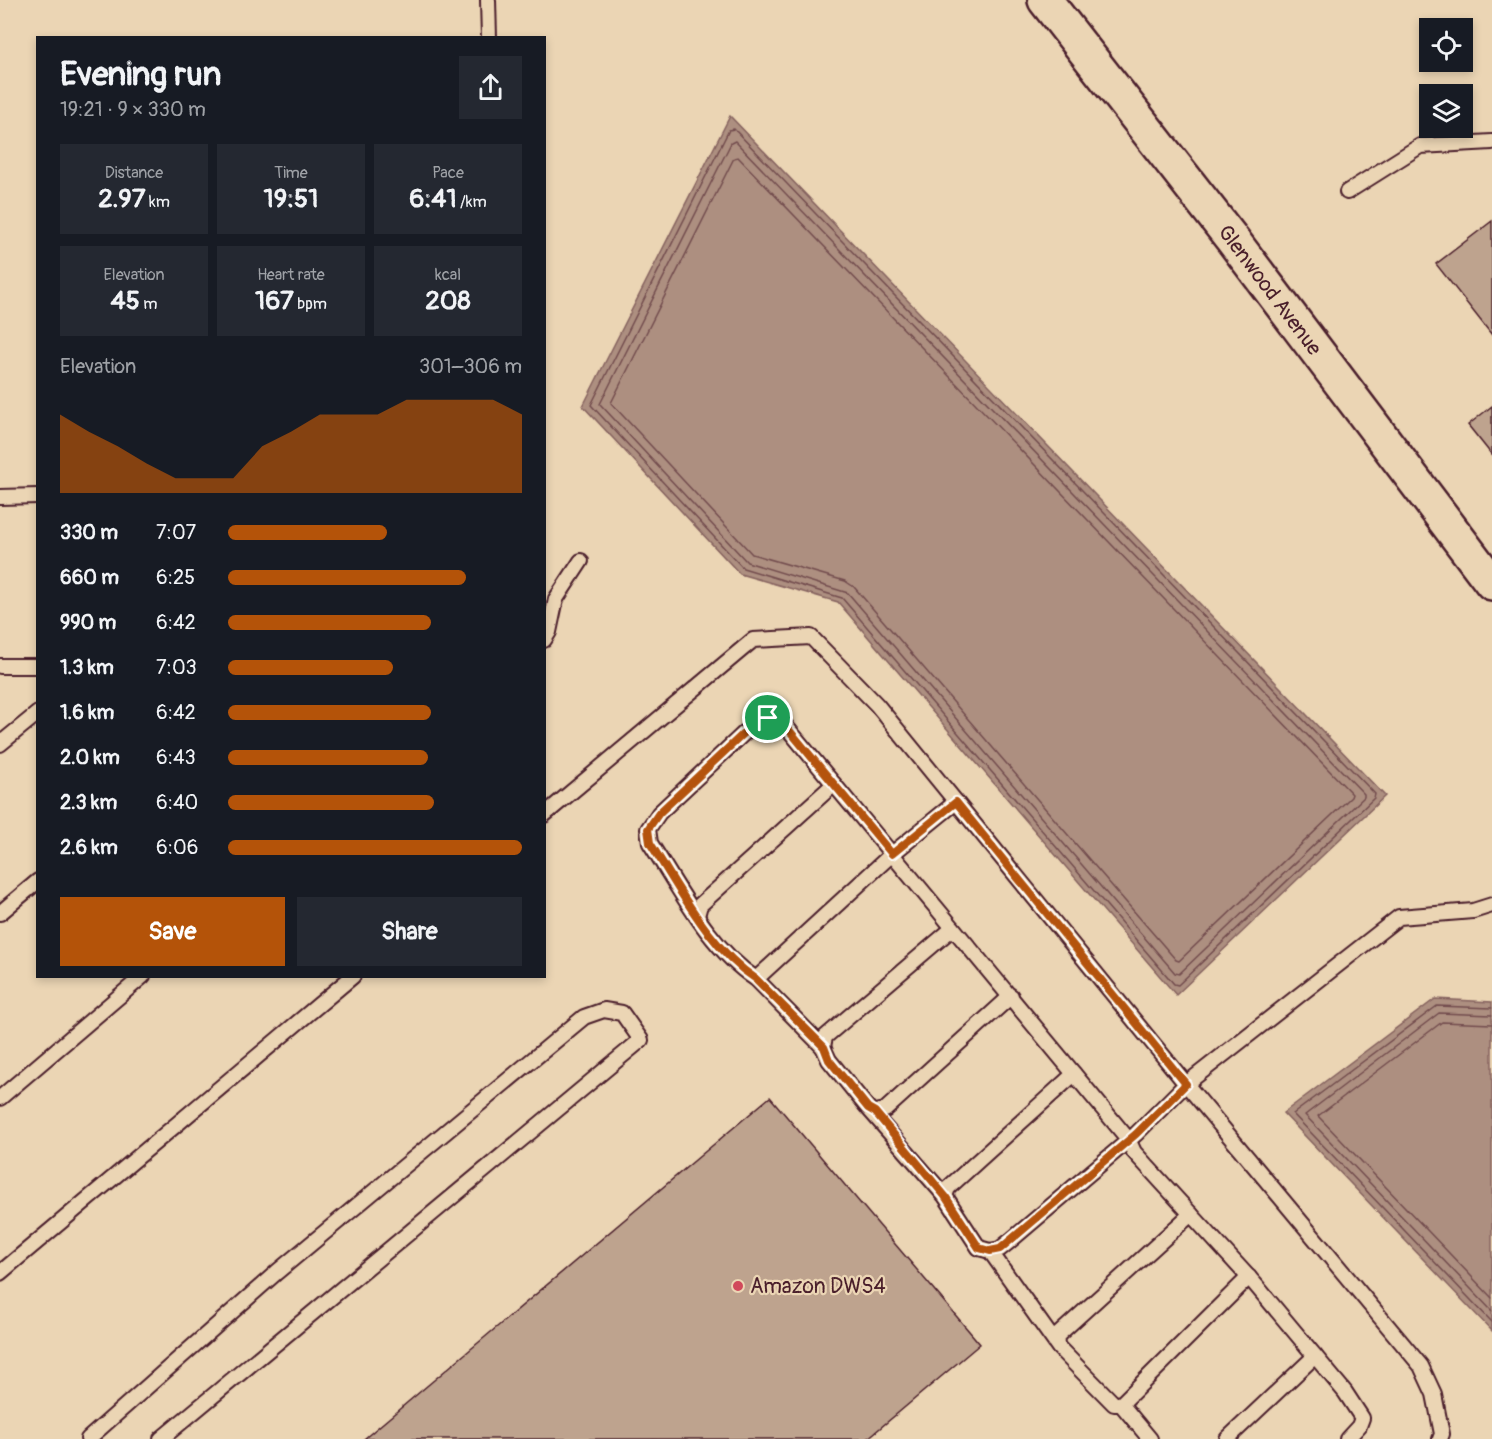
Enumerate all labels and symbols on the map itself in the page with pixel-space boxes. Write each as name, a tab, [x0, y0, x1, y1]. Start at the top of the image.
street label: Glenwood Avenue	[1212, 220, 1328, 362]
pin	[742, 692, 793, 743]
place label: Amazon DWS4	[750, 1273, 886, 1300]
marker: Amazon DWS4	[731, 1279, 745, 1293]

